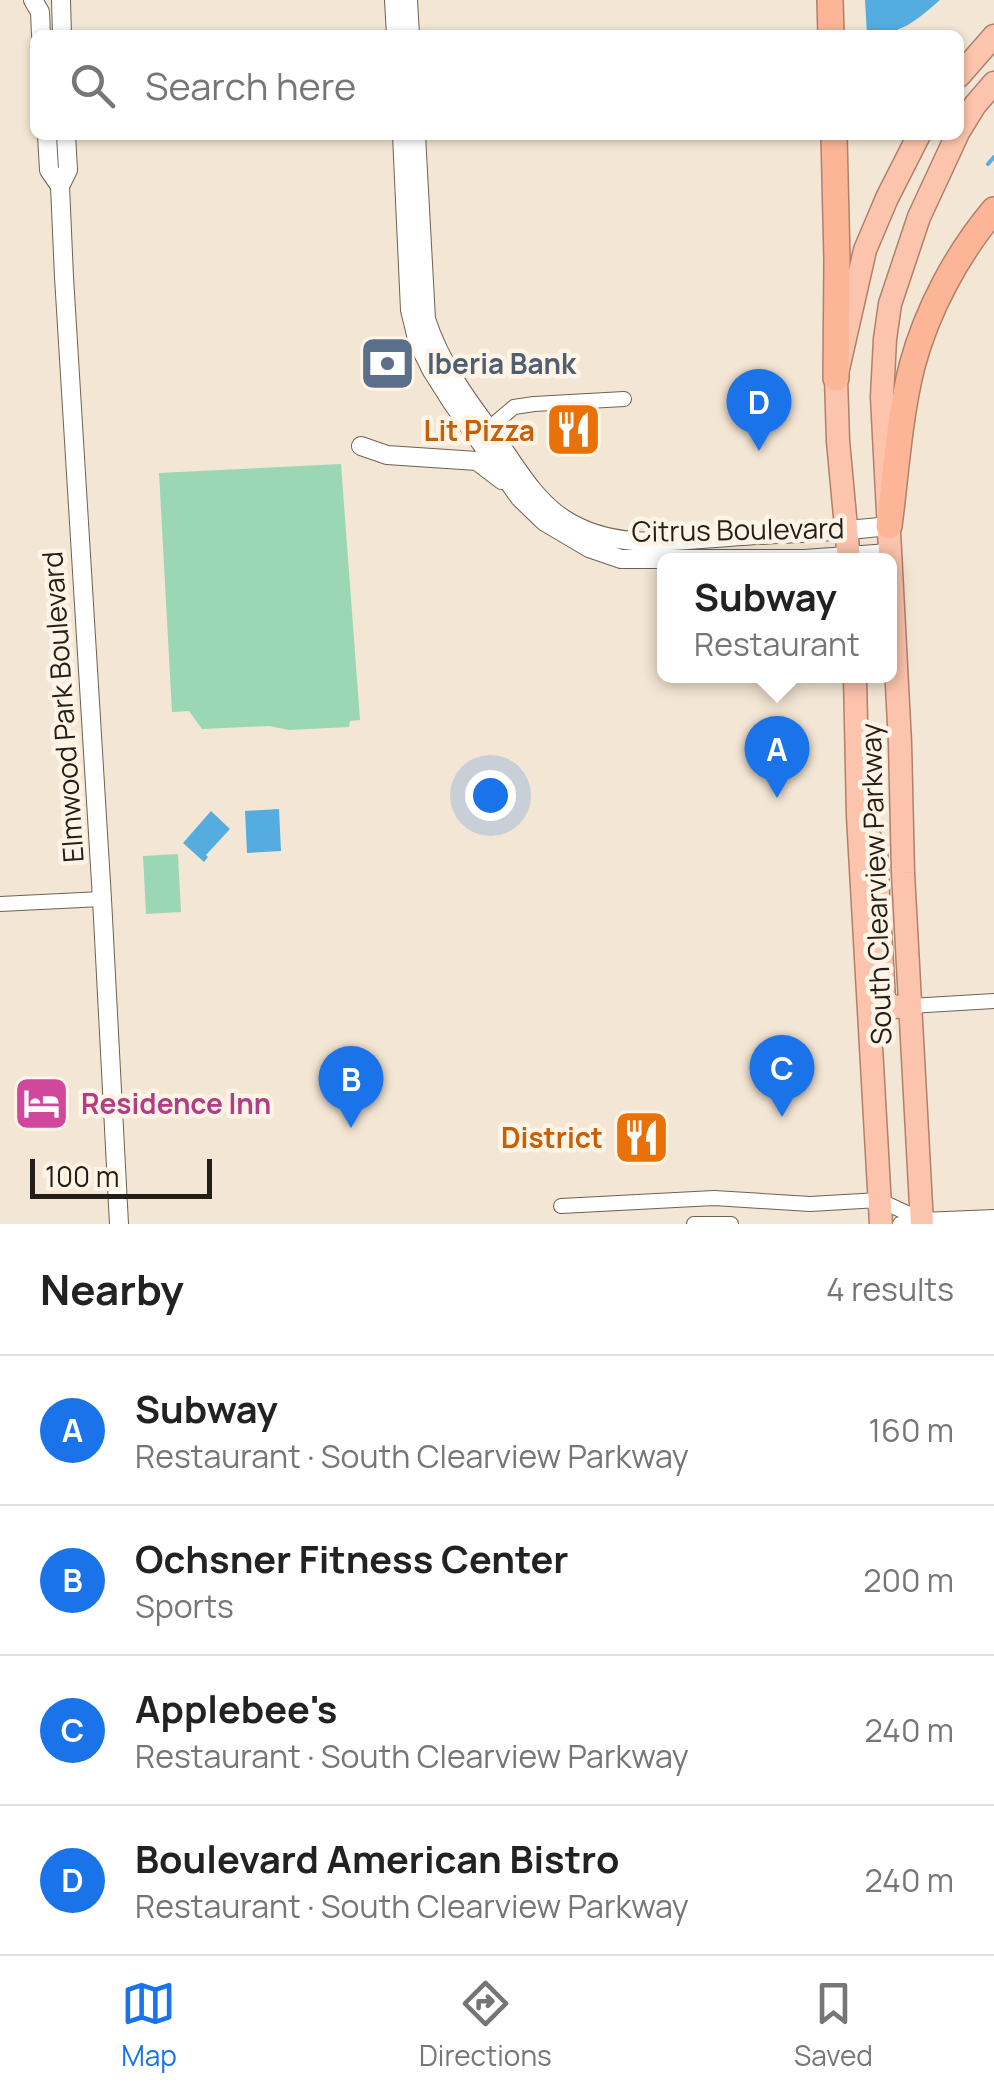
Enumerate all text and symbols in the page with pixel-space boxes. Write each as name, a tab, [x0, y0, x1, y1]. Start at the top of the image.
search box	[30, 30, 964, 140]
icon: search	[65, 58, 120, 113]
text: Search here	[145, 59, 356, 111]
bank icon: Iberia Bank	[358, 333, 418, 393]
place label: Iberia Bank	[427, 344, 577, 382]
pin: D	[726, 368, 792, 451]
restaurant icon: Lit Pizza	[544, 400, 604, 460]
place label: Lit Pizza	[424, 411, 535, 449]
street label: Citrus Boulevard	[631, 508, 845, 550]
street label: Elmwood Park Boulevard	[32, 550, 92, 864]
popup	[657, 553, 897, 683]
text: Subway	[694, 570, 837, 622]
text: Restaurant	[694, 622, 860, 666]
pin: A	[744, 716, 810, 798]
street label: South Clearview Parkway	[850, 722, 900, 1045]
your location	[465, 770, 516, 821]
pin: C	[750, 1034, 814, 1117]
pin: B	[318, 1046, 384, 1128]
hotel icon: Residence Inn	[12, 1073, 72, 1133]
place label: Residence Inn	[81, 1084, 271, 1122]
restaurant icon: District	[612, 1107, 672, 1167]
place label: District	[501, 1118, 603, 1156]
scale bar	[30, 1154, 212, 1198]
text: 100 m	[45, 1157, 119, 1195]
text: Nearby	[40, 1260, 184, 1318]
text: 4 results	[826, 1267, 954, 1311]
text: Subway	[135, 1382, 278, 1434]
text: A	[62, 1408, 83, 1452]
text: 160 m	[869, 1408, 954, 1452]
text: Restaurant · South Clearview Parkway	[135, 1434, 689, 1478]
text: Ochsner Fitness Center	[135, 1532, 568, 1584]
text: B	[62, 1558, 83, 1602]
text: 200 m	[863, 1558, 954, 1602]
text: Sports	[135, 1584, 234, 1628]
text: Applebee's	[135, 1682, 337, 1734]
text: C	[61, 1708, 84, 1752]
text: 240 m	[864, 1708, 954, 1752]
text: Restaurant · South Clearview Parkway	[135, 1734, 689, 1778]
text: Boulevard American Bistro	[135, 1832, 619, 1884]
text: D	[61, 1858, 84, 1902]
text: 240 m	[864, 1858, 954, 1902]
text: Restaurant · South Clearview Parkway	[135, 1884, 689, 1928]
tab: Map	[121, 1976, 177, 2074]
tab: Directions	[419, 1976, 552, 2074]
tab: Saved	[794, 1976, 873, 2074]

